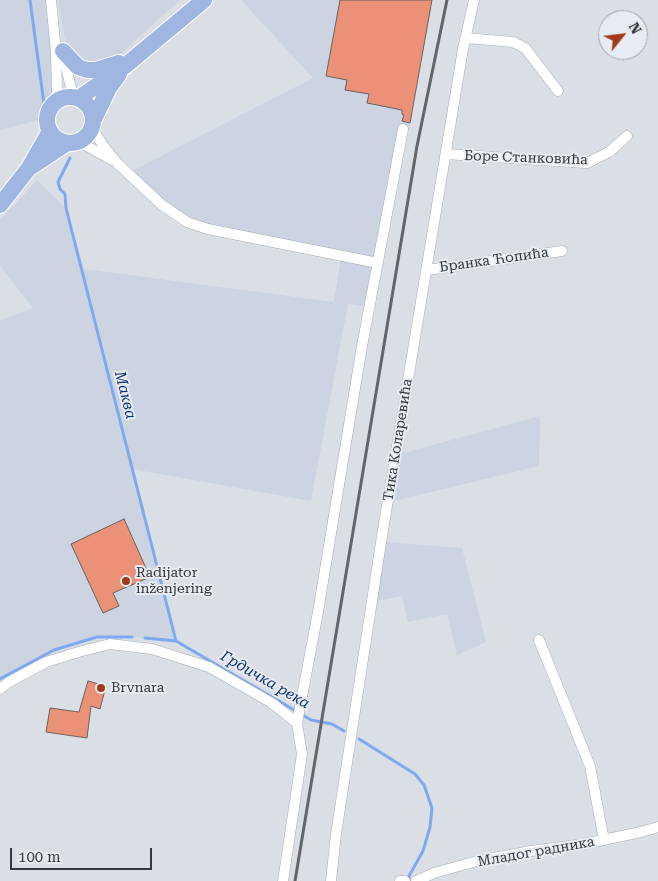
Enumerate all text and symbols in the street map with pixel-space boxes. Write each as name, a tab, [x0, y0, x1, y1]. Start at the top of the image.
north arrow	[598, 10, 648, 60]
text: N	[626, 20, 645, 37]
street label: Боре Станковића	[464, 147, 588, 169]
street label: Бранка Ћопића	[438, 244, 550, 276]
water label: Маква	[110, 369, 140, 421]
street label: Тика Коларевића	[380, 377, 416, 503]
place label: Radijator inženjering	[136, 565, 212, 598]
marker: Radijator inženjering	[120, 575, 132, 587]
water label: Грдичка река	[217, 647, 313, 713]
place label: Brvnara	[111, 680, 164, 696]
marker: Brvnara	[95, 682, 107, 694]
street label: Младог радника	[476, 833, 596, 871]
scale bar	[12, 838, 155, 870]
text: 100 m	[18, 848, 61, 866]

